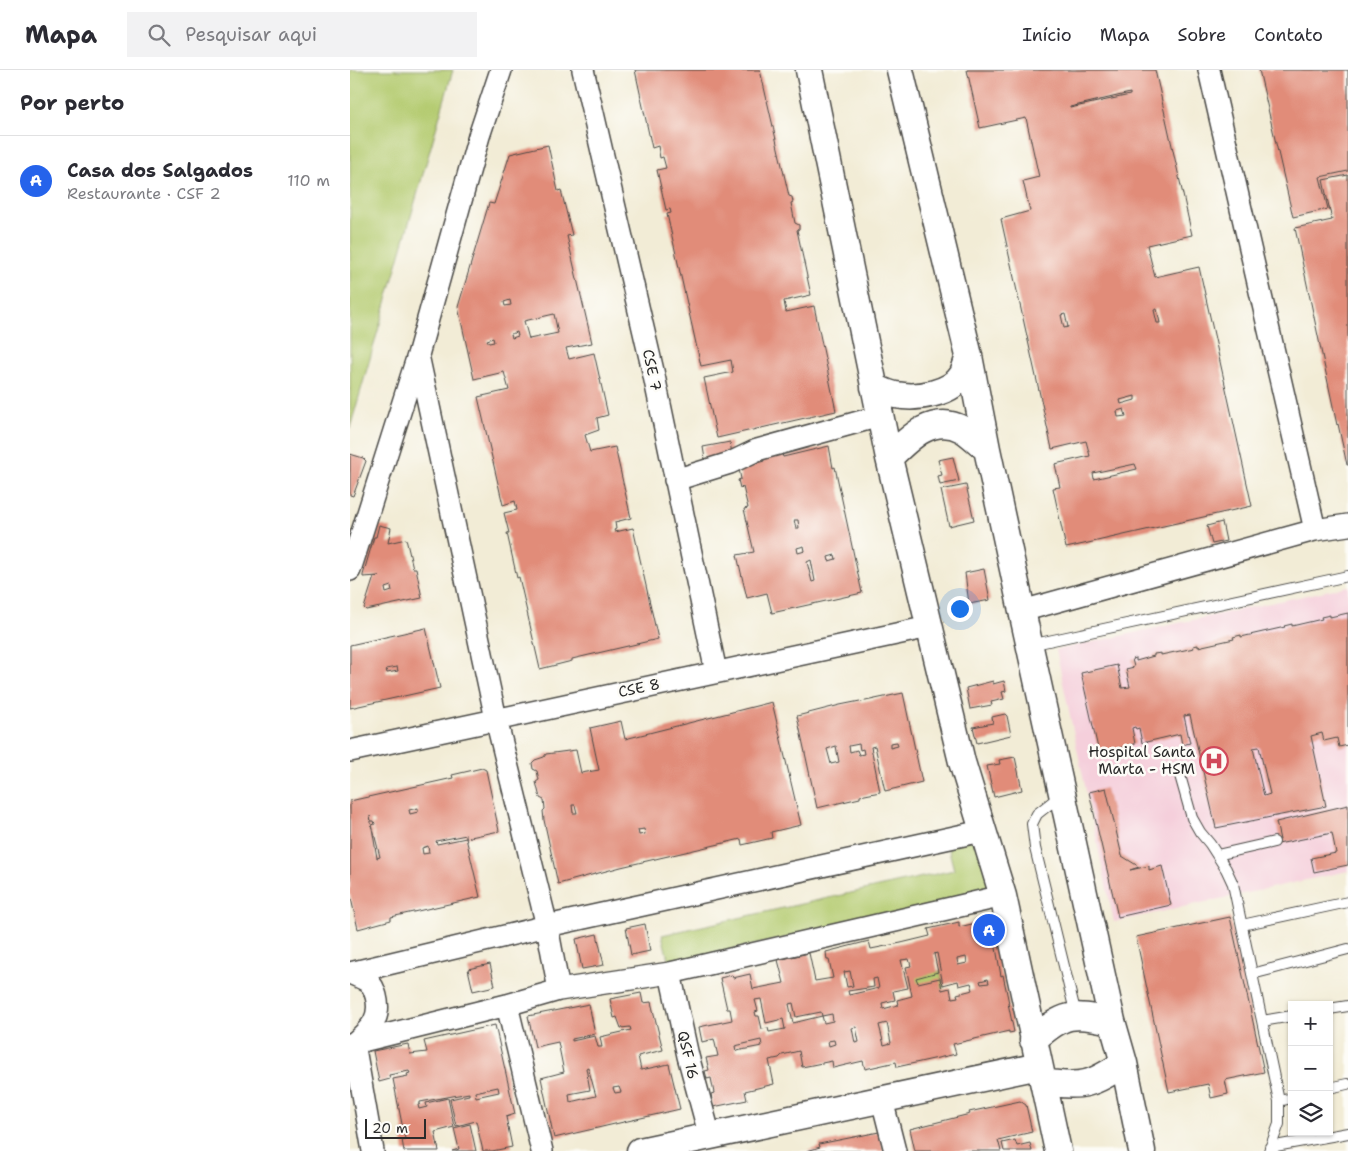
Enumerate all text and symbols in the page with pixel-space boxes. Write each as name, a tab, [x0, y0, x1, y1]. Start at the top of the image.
search box	[127, 12, 477, 57]
text: Mapa	[25, 19, 97, 51]
icon: search	[145, 21, 173, 49]
text: Pesquisar aqui	[185, 22, 317, 47]
text: Início	[1022, 23, 1072, 47]
text: Mapa	[1100, 23, 1149, 47]
text: Sobre	[1177, 23, 1226, 47]
text: Contato	[1254, 23, 1323, 47]
text: Por perto	[20, 89, 124, 117]
text: Casa dos Salgados	[67, 158, 253, 183]
text: A	[30, 170, 42, 191]
text: 110 m	[287, 170, 330, 191]
text: Restaurante · CSF 2	[67, 183, 221, 204]
street label: CSE 7	[638, 347, 666, 393]
your location	[947, 596, 973, 622]
street label: CSE 8	[616, 674, 662, 702]
place label: Hospital Santa Marta - HSM	[1089, 742, 1196, 779]
hospital icon: Hospital Santa Marta - HSM	[1199, 746, 1229, 776]
pin: A	[973, 911, 1005, 949]
map controls	[1288, 1001, 1333, 1136]
button: +	[1288, 1001, 1333, 1046]
street label: QSF 16	[673, 1029, 703, 1081]
button: −	[1288, 1046, 1333, 1091]
button: layers	[1288, 1091, 1333, 1136]
scale bar	[365, 1116, 426, 1139]
text: 20 m	[372, 1119, 408, 1137]

